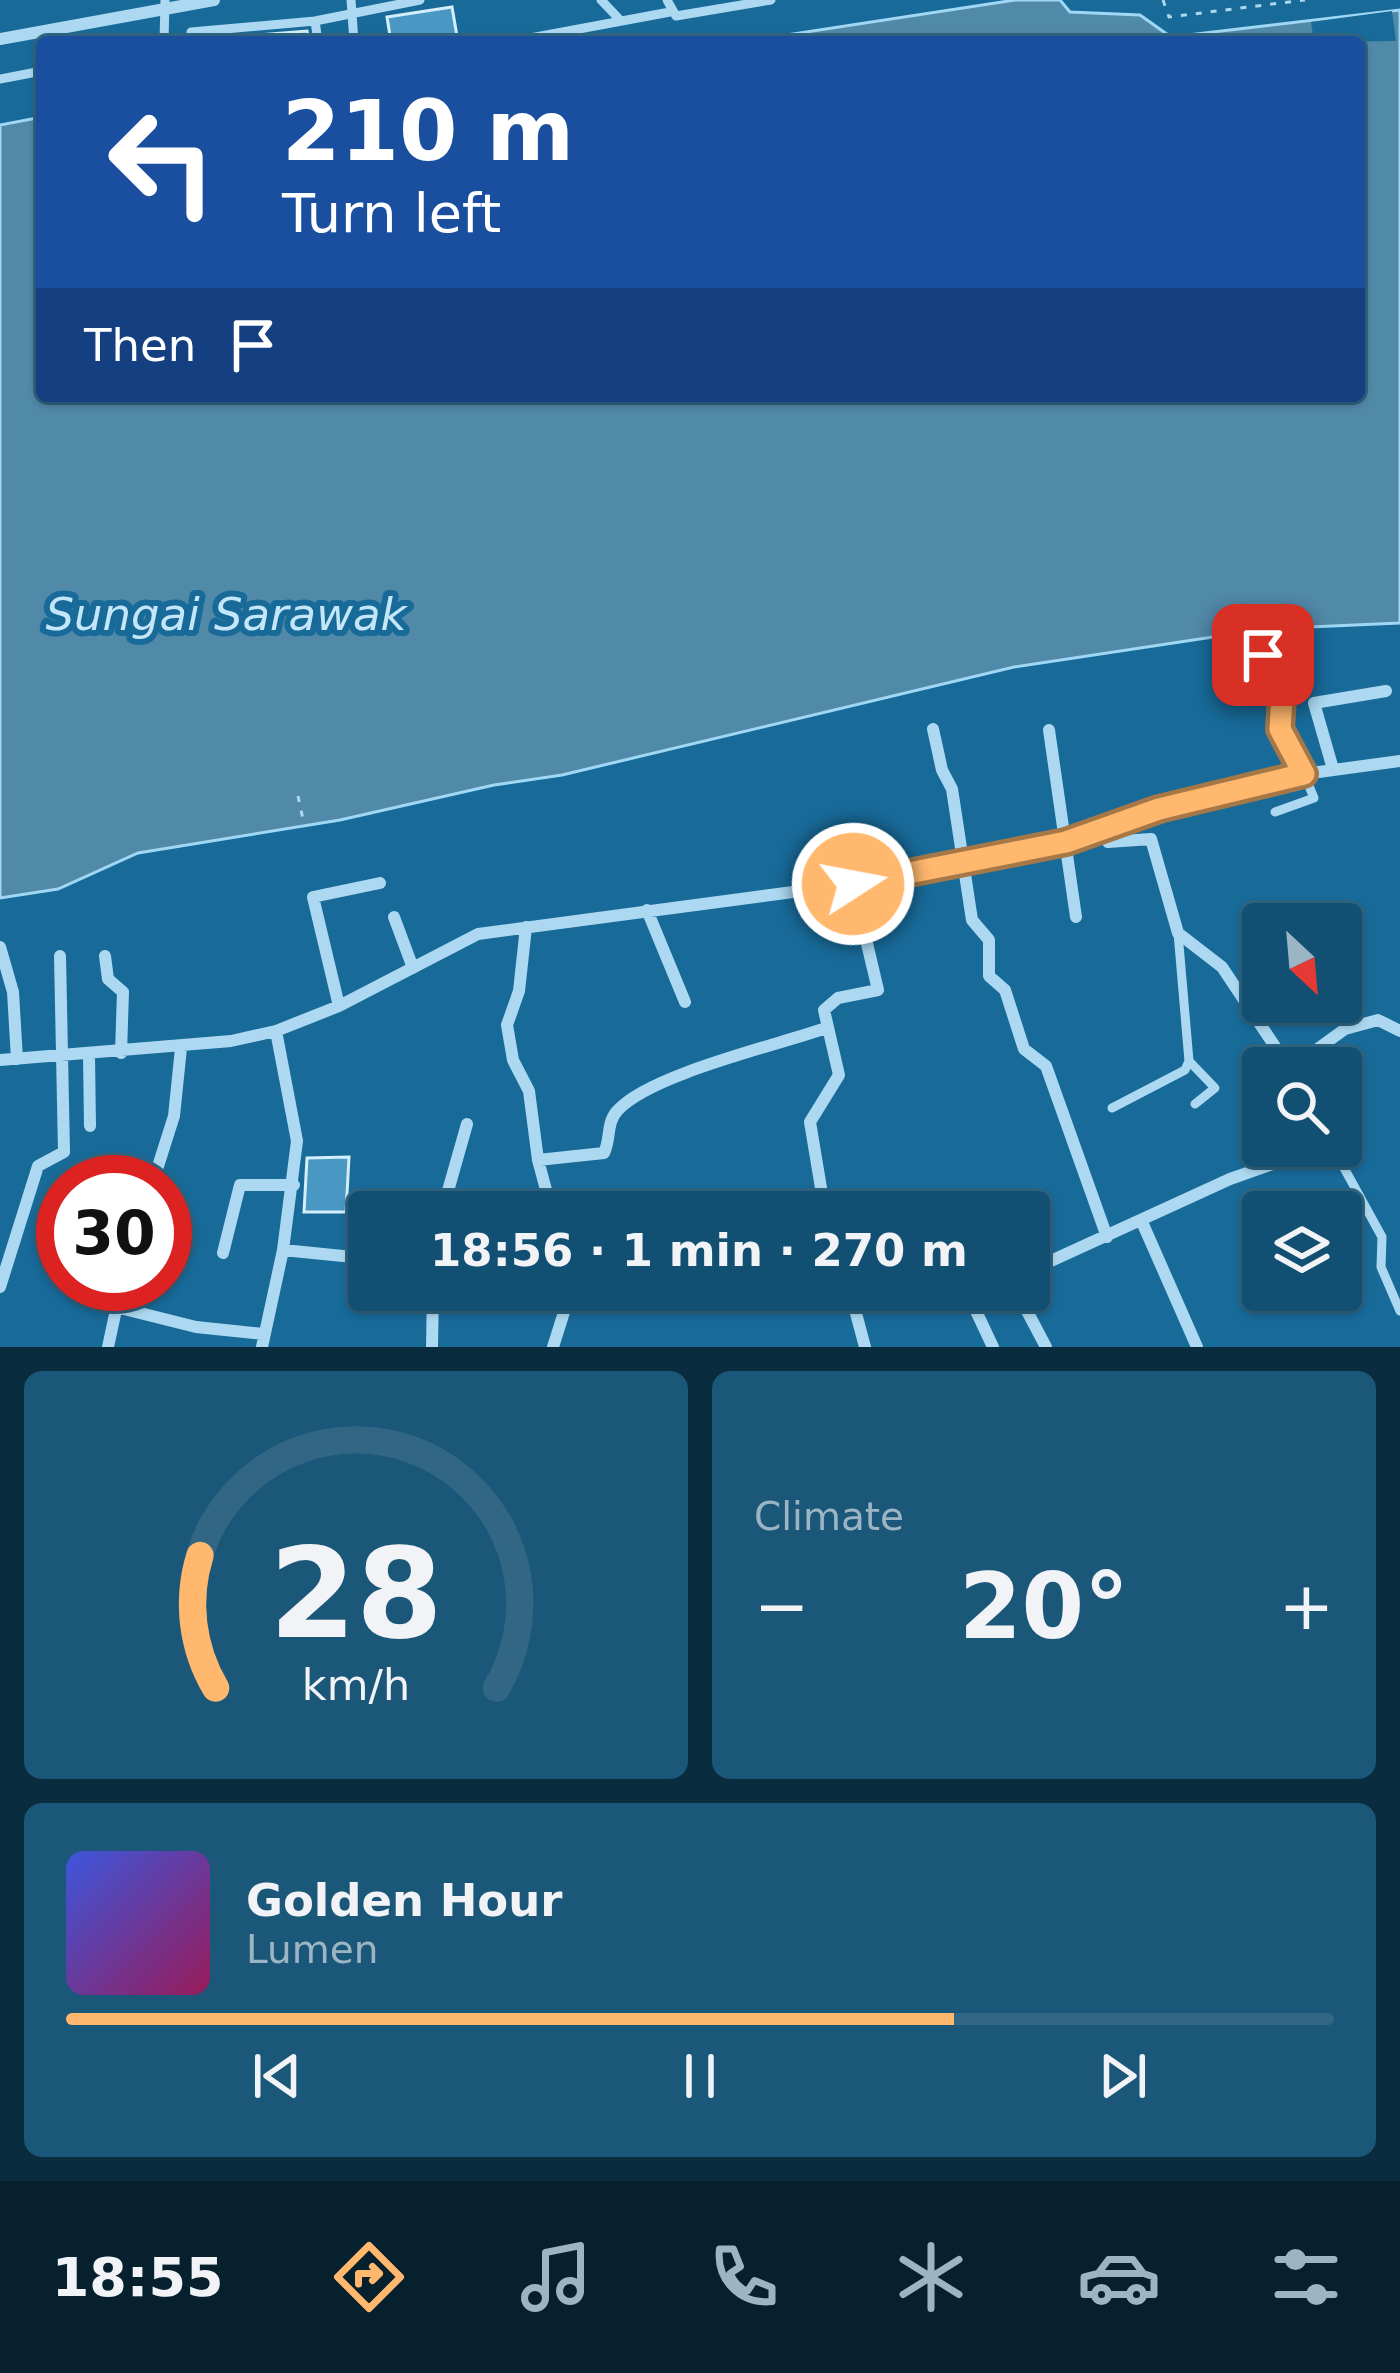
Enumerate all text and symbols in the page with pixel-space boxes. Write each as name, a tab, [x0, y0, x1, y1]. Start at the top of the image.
text: 210 m	[282, 82, 574, 180]
icon: left	[84, 84, 240, 240]
text: Turn left	[282, 182, 501, 245]
icon: arrive	[220, 312, 286, 378]
text: Then	[84, 319, 196, 372]
water label: Sungai Sarawak	[45, 588, 409, 641]
pin	[1212, 604, 1314, 706]
icon: arrive	[1230, 622, 1296, 688]
position arrow	[790, 821, 916, 947]
north arrow	[1242, 903, 1362, 1023]
map controls	[1242, 903, 1362, 1311]
button: search	[1242, 1047, 1362, 1167]
speed limit sign: 30	[36, 1155, 192, 1311]
button: layers	[1242, 1191, 1362, 1311]
text: 18:56 · 1 min · 270 m	[430, 1224, 968, 1277]
text: Climate	[754, 1494, 904, 1539]
text: 28	[269, 1521, 443, 1666]
text: 20°	[959, 1554, 1129, 1659]
text: −	[754, 1568, 809, 1645]
text: +	[1279, 1568, 1334, 1645]
text: km/h	[302, 1660, 410, 1710]
text: Golden Hour	[246, 1874, 563, 1927]
text: Lumen	[246, 1927, 378, 1972]
icon: previous	[244, 2043, 310, 2109]
icon: pause	[667, 2043, 733, 2109]
icon: next	[1090, 2043, 1156, 2109]
icon: directions	[327, 2235, 411, 2319]
icon: music	[514, 2235, 598, 2319]
icon: phone	[702, 2235, 786, 2319]
icon: climate	[889, 2235, 973, 2319]
icon: car	[1077, 2235, 1161, 2319]
icon: filters	[1264, 2235, 1348, 2319]
text: 18:55	[52, 2246, 224, 2309]

